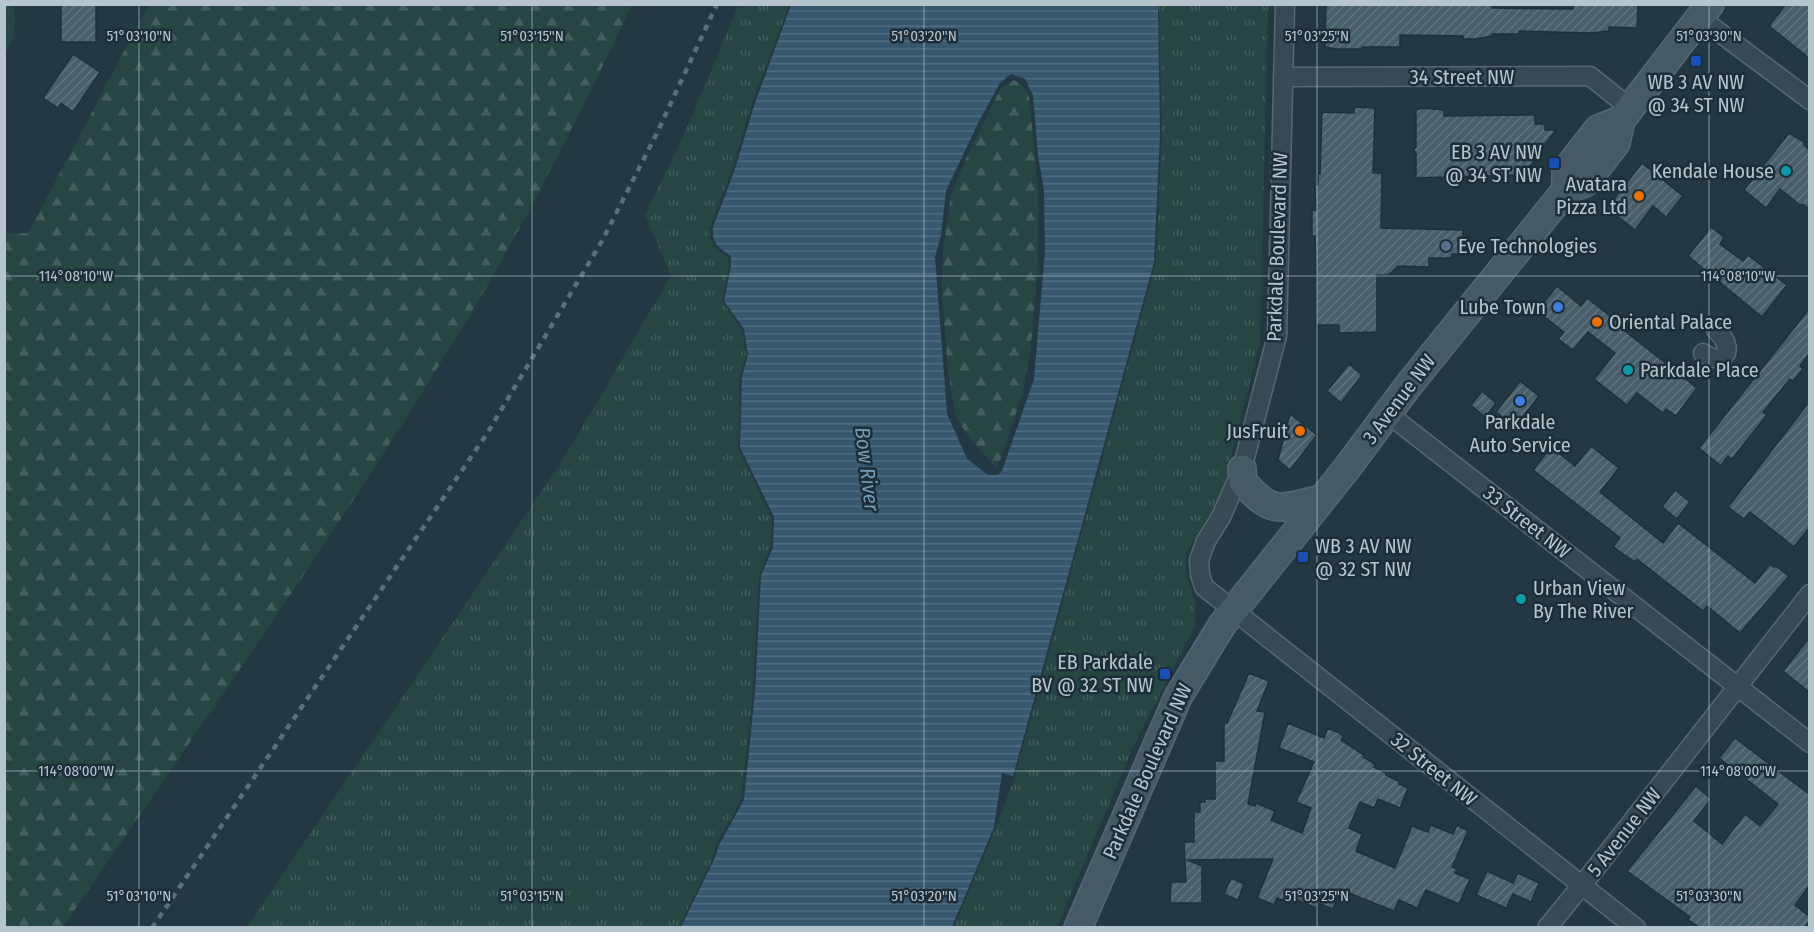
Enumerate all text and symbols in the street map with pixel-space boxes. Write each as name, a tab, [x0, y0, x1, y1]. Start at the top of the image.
text: 51°03'10"N	[107, 27, 171, 45]
text: 51°03'15"N	[500, 27, 564, 45]
text: 51°03'20"N	[891, 27, 957, 45]
text: 51°03'25"N	[1285, 27, 1349, 45]
text: 51°03'30"N	[1676, 27, 1742, 45]
marker: WB 3 AV NW @ 34 ST NW	[1689, 54, 1703, 68]
street label: 34 Street NW	[1410, 65, 1514, 89]
place label: WB 3 AV NW @ 34 ST NW	[1647, 70, 1745, 117]
place label: EB 3 AV NW @ 34 ST NW	[1445, 140, 1542, 187]
street label: Parkdale Boulevard NW	[1262, 152, 1292, 342]
marker: EB 3 AV NW @ 34 ST NW	[1547, 156, 1561, 170]
place label: Kendale House	[1652, 159, 1774, 183]
marker: Kendale House	[1779, 164, 1793, 178]
place label: Avatara Pizza Ltd	[1556, 172, 1627, 219]
marker: Avatara Pizza Ltd	[1632, 189, 1646, 203]
place label: Eve Technologies	[1458, 234, 1597, 258]
marker: Eve Technologies	[1439, 239, 1453, 253]
text: 114°08'10"W	[39, 267, 113, 285]
text: 114°08'10"W	[1701, 267, 1775, 285]
place label: Lube Town	[1459, 295, 1546, 319]
marker: Lube Town	[1551, 300, 1565, 314]
place label: Oriental Palace	[1609, 310, 1732, 334]
marker: Oriental Palace	[1590, 315, 1604, 329]
street label: 3 Avenue NW	[1358, 350, 1440, 448]
place label: Parkdale Place	[1640, 358, 1759, 382]
marker: Parkdale Place	[1621, 363, 1635, 377]
marker: Parkdale Auto Service	[1513, 394, 1527, 408]
place label: Parkdale Auto Service	[1469, 410, 1571, 457]
place label: JusFruit	[1226, 419, 1288, 443]
marker: JusFruit	[1293, 424, 1307, 438]
water label: Bow River	[849, 426, 885, 513]
street label: 33 Street NW	[1479, 481, 1575, 563]
place label: WB 3 AV NW @ 32 ST NW	[1315, 534, 1412, 581]
marker: WB 3 AV NW @ 32 ST NW	[1296, 550, 1310, 564]
place label: Urban View By The River	[1533, 576, 1634, 623]
marker: Urban View By The River	[1514, 592, 1528, 606]
place label: EB Parkdale BV @ 32 ST NW	[1031, 650, 1153, 697]
marker: EB Parkdale BV @ 32 ST NW	[1158, 667, 1172, 681]
street label: Parkdale Boulevard NW	[1097, 679, 1197, 863]
street label: 32 Street NW	[1386, 727, 1482, 811]
text: 114°08'00"W	[38, 762, 114, 780]
text: 114°08'00"W	[1700, 762, 1776, 780]
street label: 5 Avenue NW	[1582, 783, 1666, 881]
text: 51°03'10"N	[107, 887, 171, 905]
text: 51°03'15"N	[500, 887, 564, 905]
text: 51°03'20"N	[891, 887, 957, 905]
text: 51°03'25"N	[1285, 887, 1349, 905]
text: 51°03'30"N	[1676, 887, 1742, 905]

